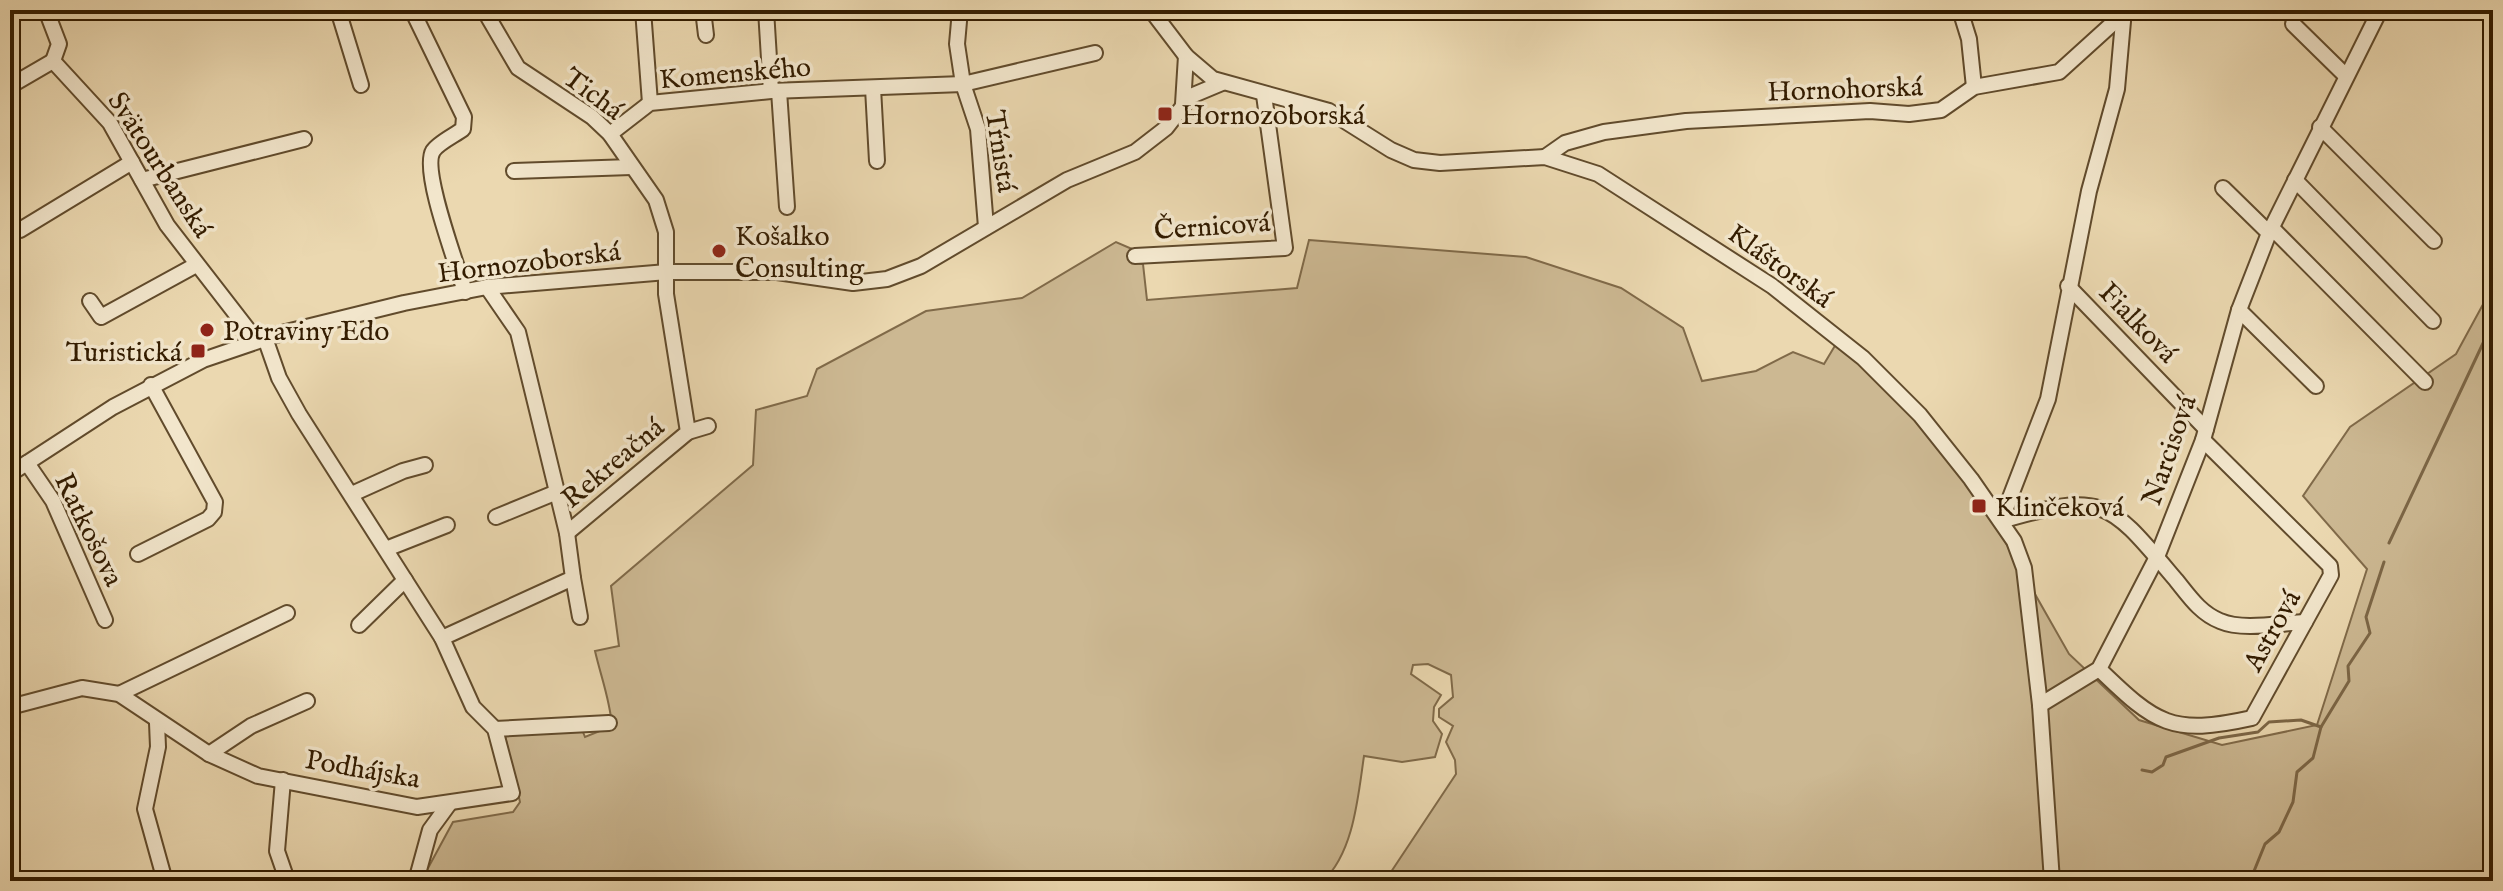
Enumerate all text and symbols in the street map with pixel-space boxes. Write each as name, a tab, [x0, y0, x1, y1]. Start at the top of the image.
street label: Komenského	[658, 50, 812, 99]
street label: Tichá	[555, 61, 630, 130]
street label: Hornohorská	[1767, 70, 1924, 111]
street label: Svätourbanská	[99, 86, 219, 246]
place label: Hornozoborská	[1181, 99, 1366, 134]
marker: Hornozoborská	[1156, 105, 1174, 123]
street label: Tŕnistá	[976, 108, 1023, 196]
street label: Černicová	[1153, 206, 1273, 249]
street label: Kláštorská	[1720, 217, 1840, 317]
place label: Košalko Consulting	[735, 220, 865, 287]
street label: Hornozoborská	[436, 235, 624, 292]
marker: Košalko Consulting	[710, 242, 728, 260]
street label: Fialková	[2090, 276, 2185, 372]
place label: Potraviny Edo	[223, 315, 389, 350]
marker: Potraviny Edo	[198, 321, 216, 339]
place label: Turistická	[66, 336, 183, 371]
marker: Turistická	[189, 342, 207, 360]
street label: Narcisová	[2135, 390, 2206, 511]
street label: Rekreačná	[555, 410, 673, 517]
street label: Ratkošova	[45, 468, 131, 593]
place label: Klinčeková	[1995, 491, 2125, 526]
marker: Klinčeková	[1970, 497, 1988, 515]
street label: Astrová	[2236, 584, 2310, 679]
street label: Podhájska	[302, 743, 424, 798]

